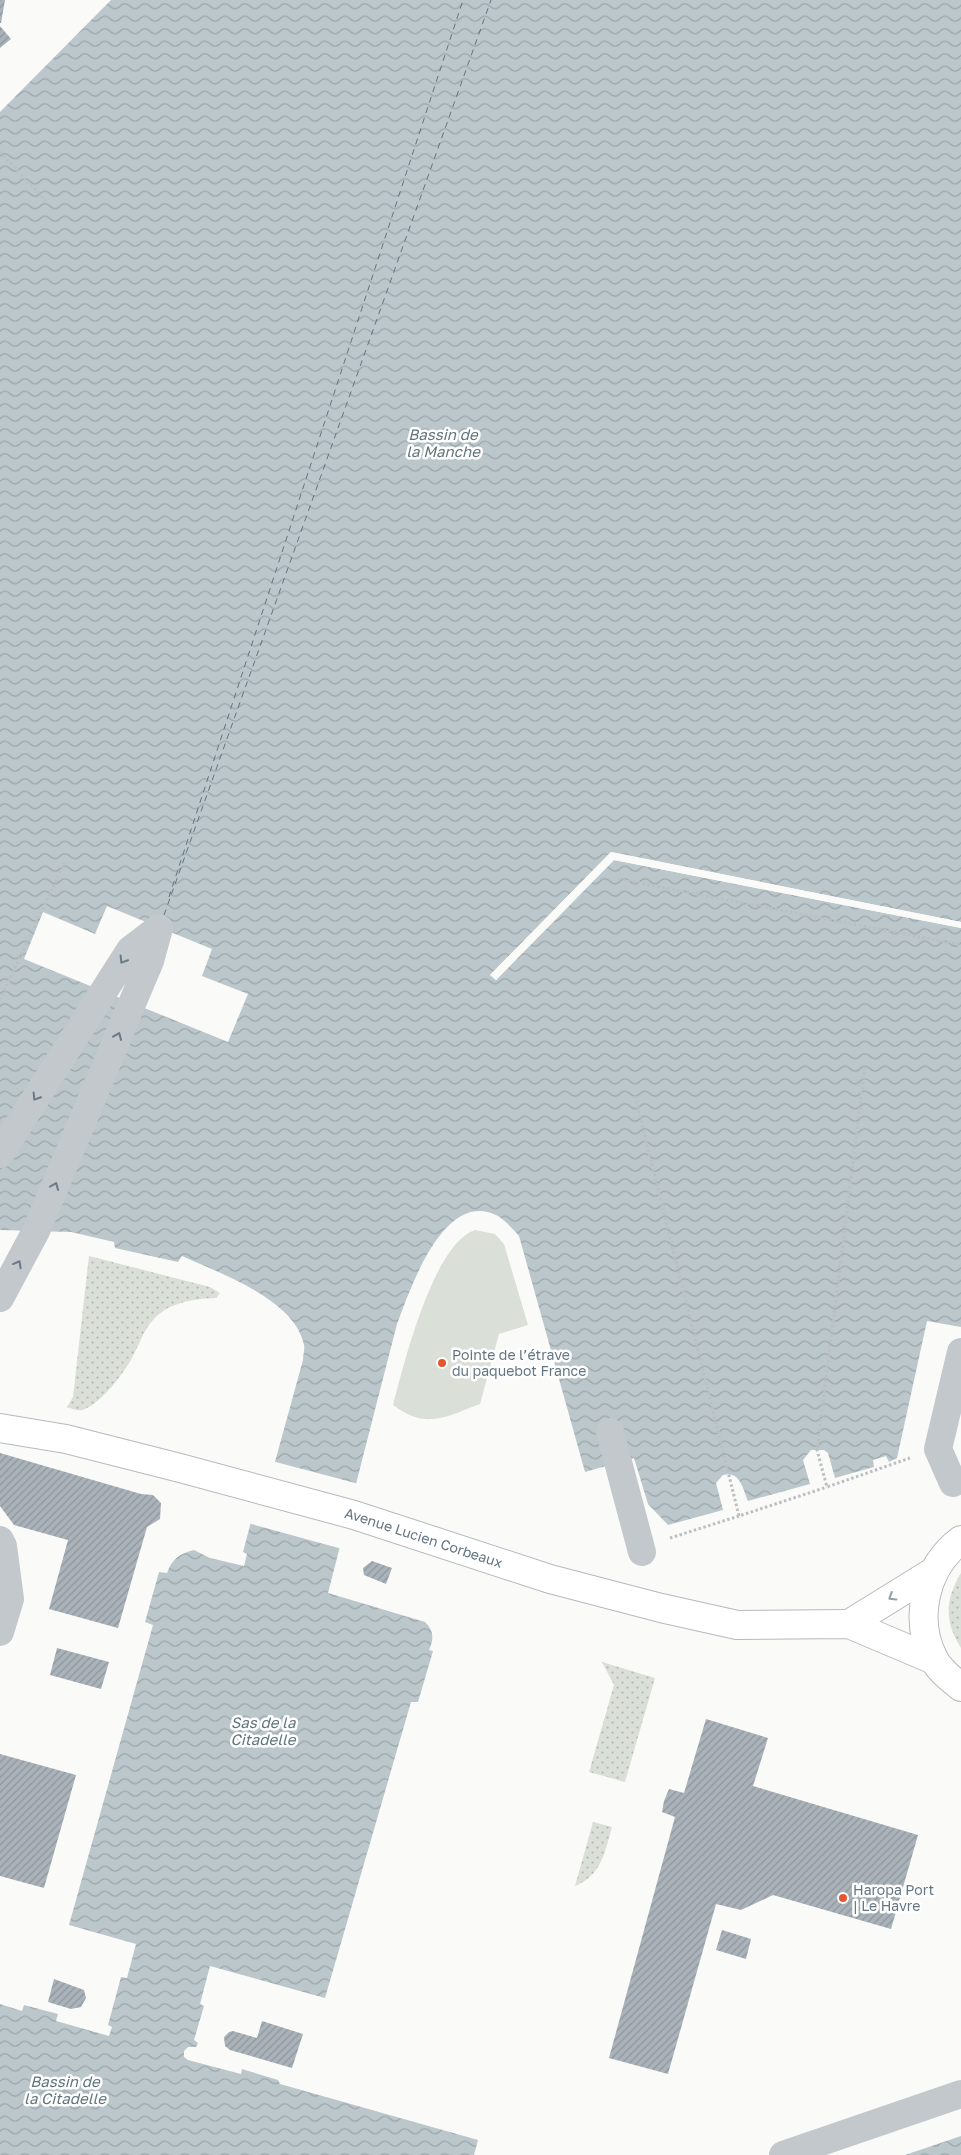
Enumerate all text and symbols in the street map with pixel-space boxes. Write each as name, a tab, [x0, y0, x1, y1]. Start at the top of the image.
water label: Bassin de la Manche	[406, 425, 481, 460]
one-way arrow	[120, 954, 130, 963]
one-way arrow	[112, 1032, 123, 1041]
one-way arrow	[33, 1092, 43, 1101]
one-way arrow	[49, 1182, 60, 1191]
one-way arrow	[12, 1261, 22, 1270]
place label: Pointe de l’étrave du paquebot France	[452, 1346, 586, 1379]
marker: Pointe de l’étrave du paquebot France	[436, 1357, 448, 1369]
street label: Avenue Lucien Corbeaux	[343, 1504, 505, 1571]
one-way arrow	[888, 1591, 897, 1601]
water label: Sas de la Citadelle	[231, 1713, 297, 1748]
place label: Haropa Port | Le Havre	[853, 1881, 934, 1914]
marker: Haropa Port | Le Havre	[837, 1892, 849, 1904]
water label: Bassin de la Citadelle	[24, 2072, 107, 2107]

